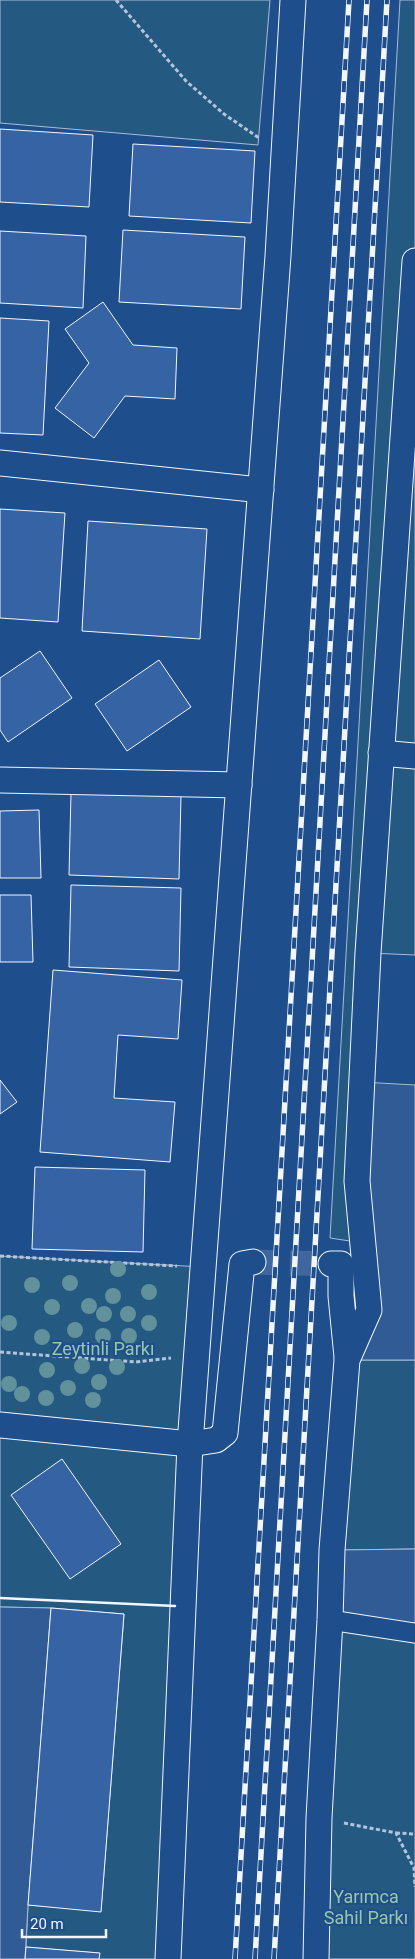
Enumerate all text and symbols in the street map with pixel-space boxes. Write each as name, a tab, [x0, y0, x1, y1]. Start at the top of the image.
park label: Zeytinli Parkı	[52, 1338, 154, 1359]
park label: Yarımca Sahil Parkı	[324, 1886, 408, 1928]
scale bar	[22, 1906, 106, 1938]
text: 20 m	[30, 1915, 64, 1933]

